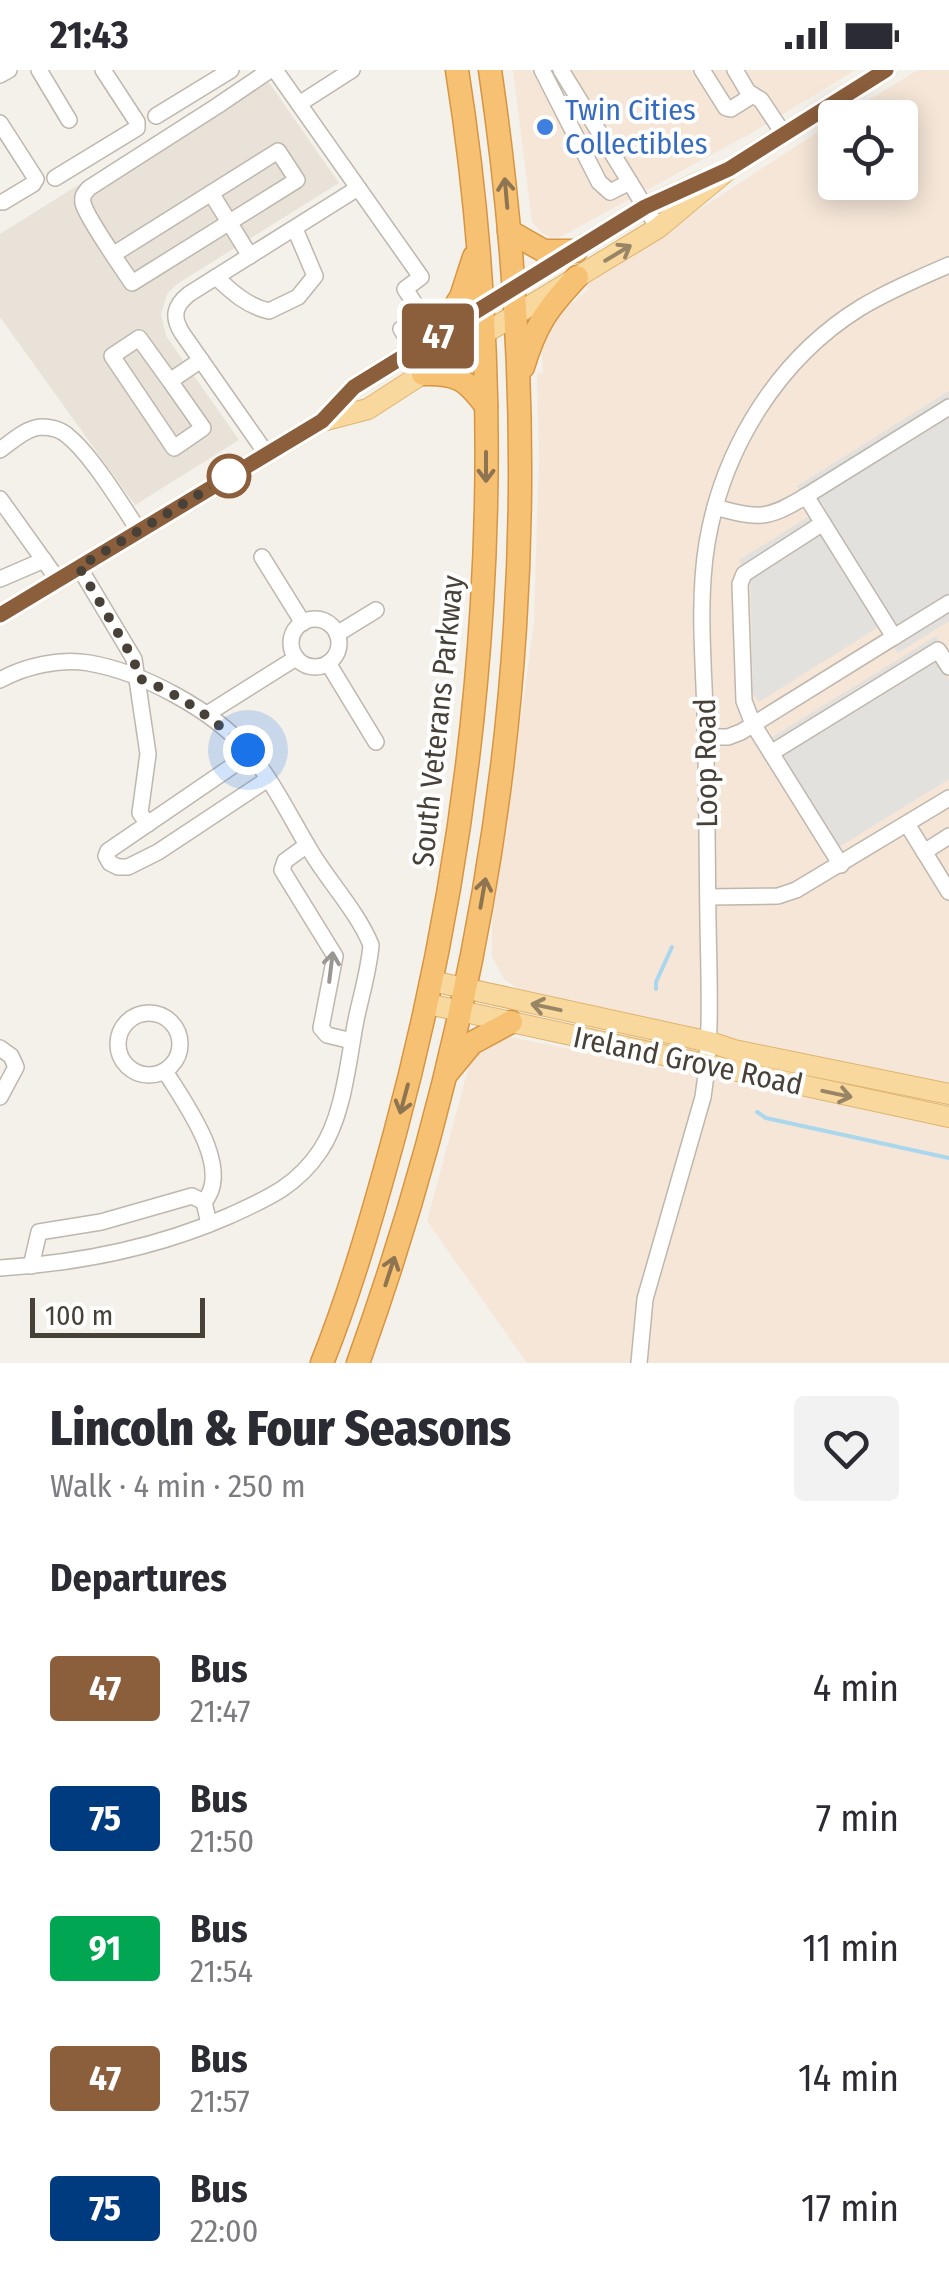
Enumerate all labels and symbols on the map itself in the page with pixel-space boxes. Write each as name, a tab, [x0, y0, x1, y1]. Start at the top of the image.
place label: Twin Cities Collectibles	[565, 92, 708, 162]
marker: Twin Cities Collectibles	[534, 116, 556, 138]
one-way arrow	[496, 177, 515, 209]
one-way arrow	[603, 243, 632, 263]
line badge: 47	[393, 304, 483, 368]
one-way arrow	[476, 450, 496, 483]
unlabelled marker	[208, 455, 250, 497]
street label: South Veterans Parkway	[405, 573, 471, 868]
street label: Loop Road	[687, 698, 725, 828]
your location	[223, 725, 273, 775]
one-way arrow	[474, 877, 493, 909]
one-way arrow	[322, 951, 341, 984]
one-way arrow	[531, 997, 563, 1016]
street label: Ireland Grove Road	[570, 1019, 806, 1103]
one-way arrow	[394, 1083, 413, 1114]
one-way arrow	[820, 1085, 852, 1104]
one-way arrow	[383, 1255, 401, 1287]
scale bar	[30, 1293, 205, 1338]

